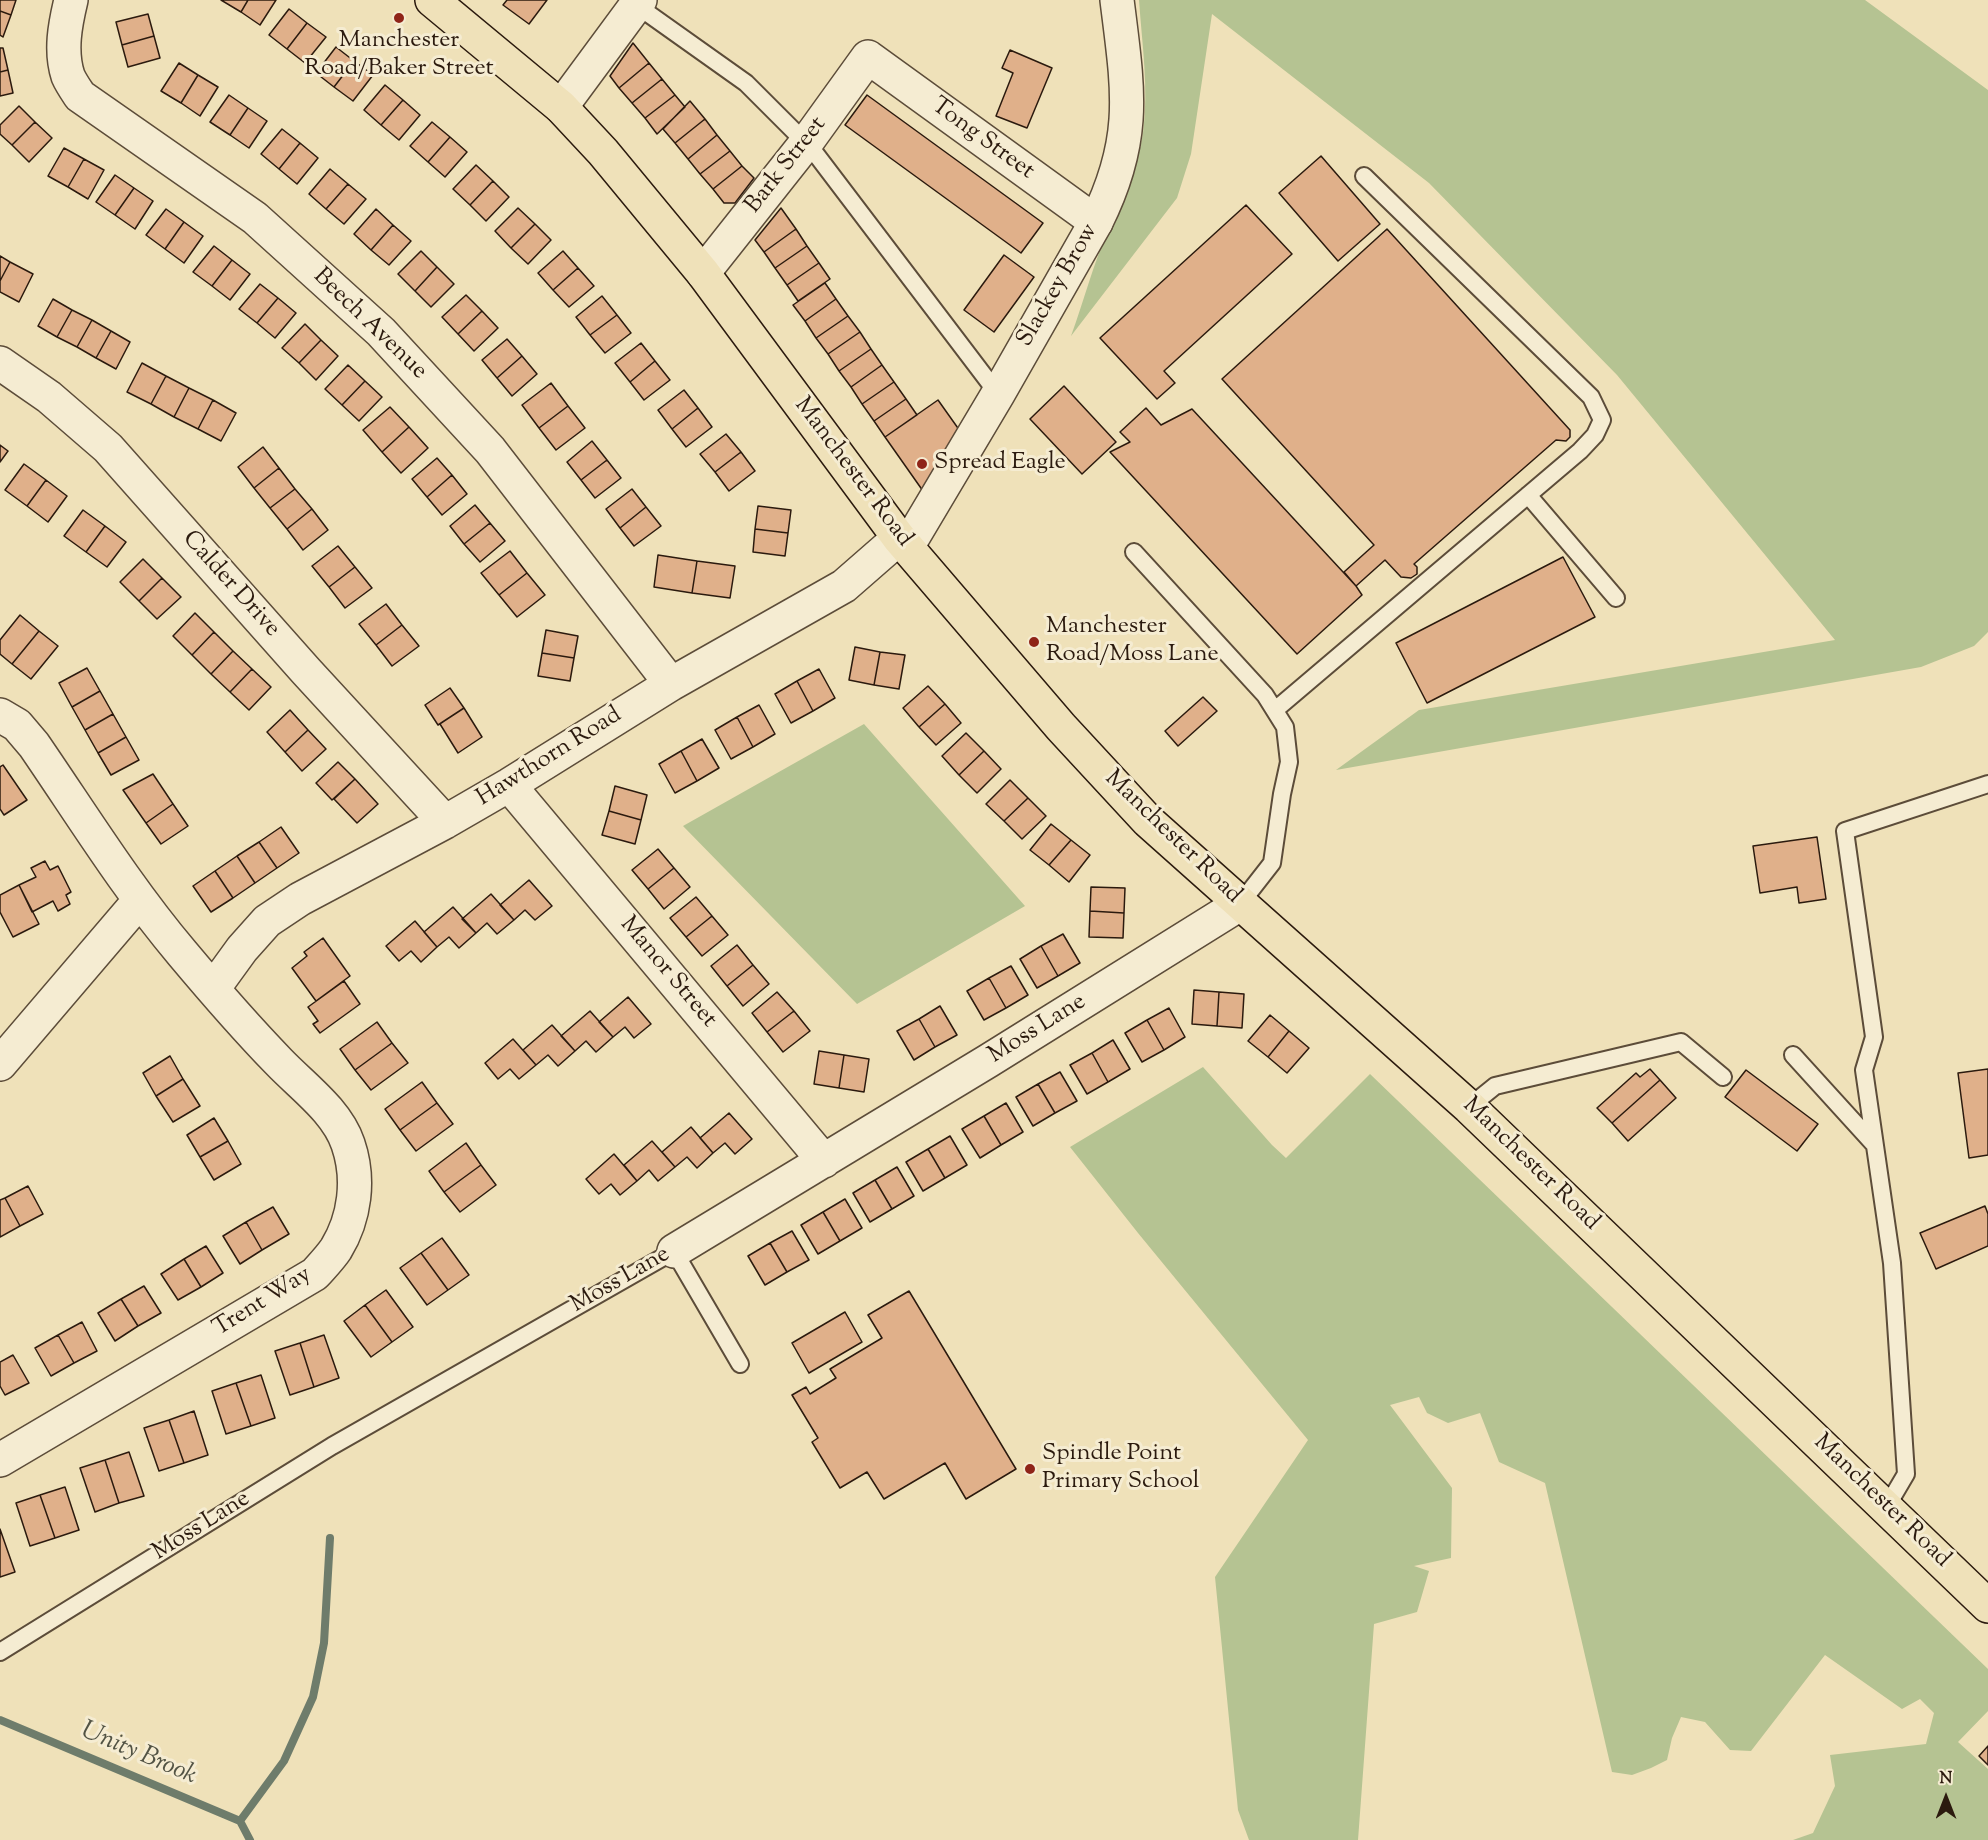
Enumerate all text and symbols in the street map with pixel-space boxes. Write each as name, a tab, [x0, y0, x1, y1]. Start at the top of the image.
marker: Manchester Road/Baker Street	[392, 11, 406, 25]
place label: Manchester Road/Baker Street	[304, 28, 494, 84]
street label: Tong Street	[925, 93, 1039, 187]
street label: Bark Street	[740, 112, 834, 220]
street label: Slackey Brow	[1012, 219, 1106, 353]
street label: Beech Avenue	[306, 263, 432, 387]
street label: Manchester Road	[786, 393, 918, 553]
place label: Spread Eagle	[934, 450, 1066, 478]
marker: Spread Eagle	[915, 457, 929, 471]
street label: Calder Drive	[175, 526, 285, 644]
place label: Manchester Road/Moss Lane	[1046, 614, 1219, 670]
marker: Manchester Road/Moss Lane	[1027, 635, 1041, 649]
street label: Hawthorn Road	[472, 702, 628, 814]
street label: Manchester Road	[1097, 765, 1247, 911]
street label: Manor Street	[612, 912, 722, 1034]
street label: Moss Lane	[984, 989, 1092, 1071]
street label: Manchester Road	[1455, 1092, 1605, 1238]
street label: Moss Lane	[566, 1241, 676, 1321]
street label: Trent Way	[209, 1262, 317, 1344]
street label: Manchester Road	[1806, 1429, 1956, 1575]
place label: Spindle Point Primary School	[1042, 1441, 1199, 1497]
marker: Spindle Point Primary School	[1023, 1462, 1037, 1476]
street label: Moss Lane	[148, 1486, 256, 1568]
water label: Unity Brook	[75, 1717, 201, 1793]
north arrow	[1916, 1768, 1976, 1828]
text: N	[1940, 1768, 1952, 1791]

